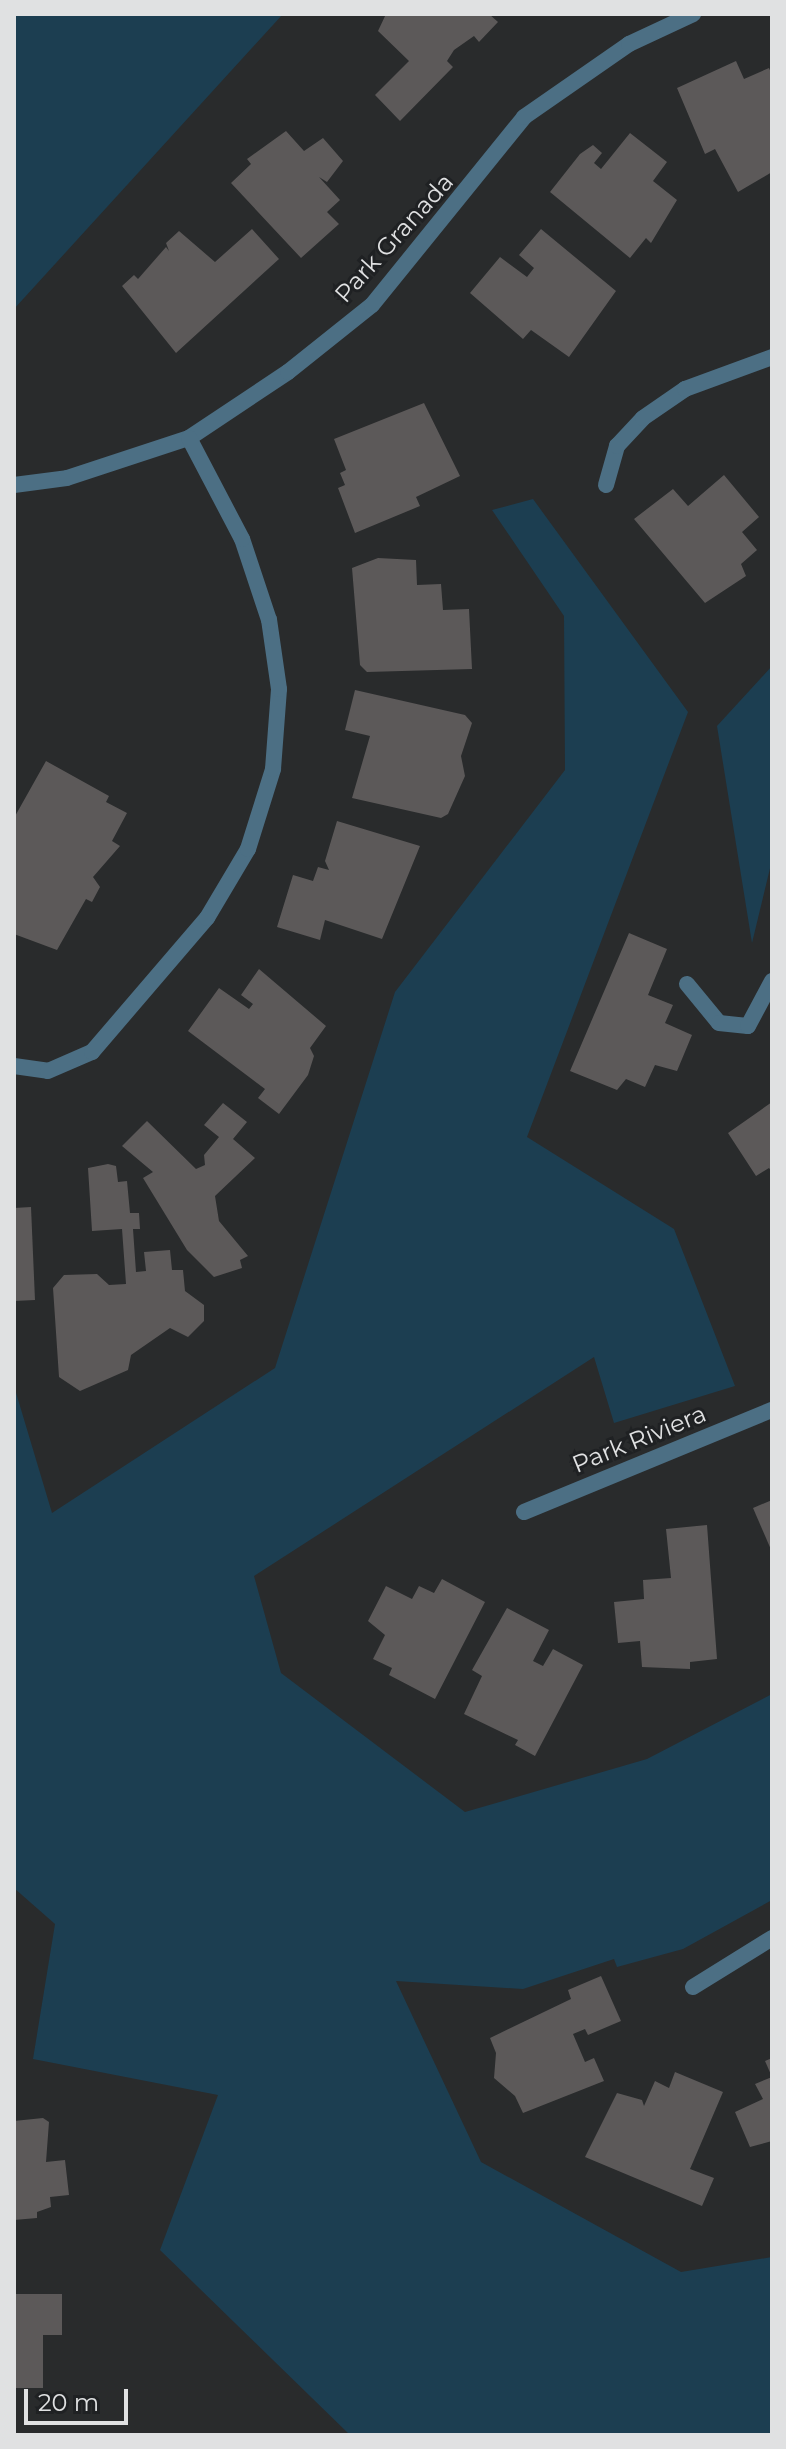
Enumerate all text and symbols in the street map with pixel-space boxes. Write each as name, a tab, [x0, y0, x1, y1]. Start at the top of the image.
street label: Park Granada	[329, 168, 459, 308]
street label: Park Riviera	[568, 1399, 710, 1479]
scale bar	[28, 2373, 132, 2423]
text: 20 m	[38, 2388, 99, 2417]

